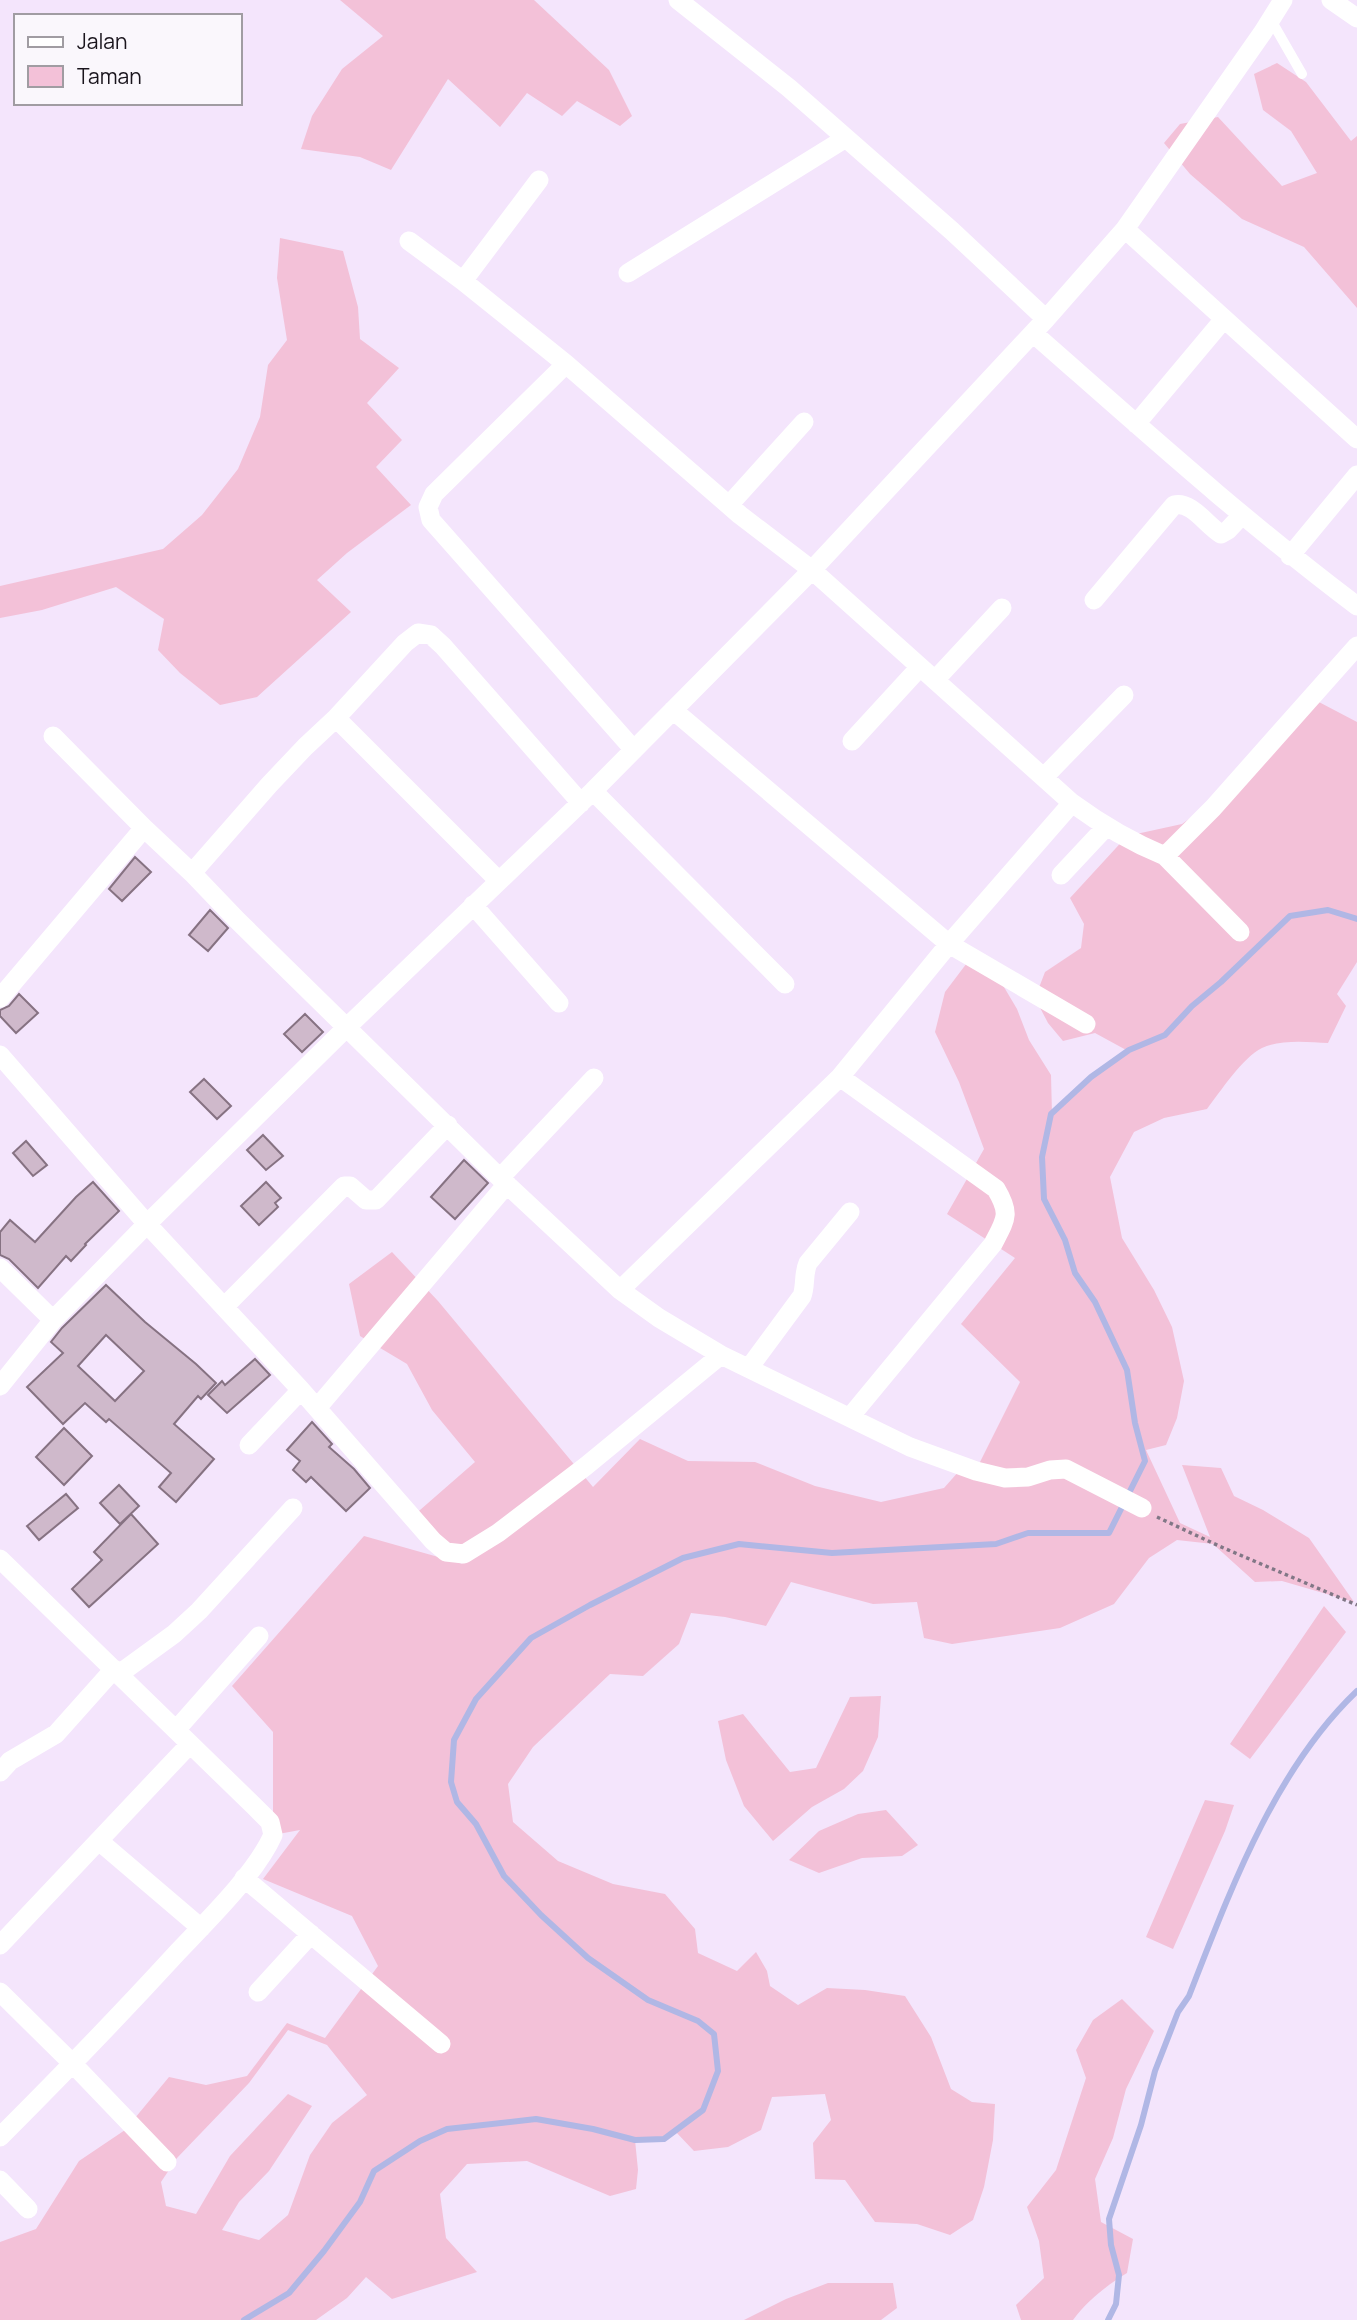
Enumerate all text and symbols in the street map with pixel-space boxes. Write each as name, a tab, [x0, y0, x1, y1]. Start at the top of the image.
legend	[14, 14, 242, 105]
text: Jalan	[77, 27, 127, 55]
text: Taman	[77, 62, 142, 90]

